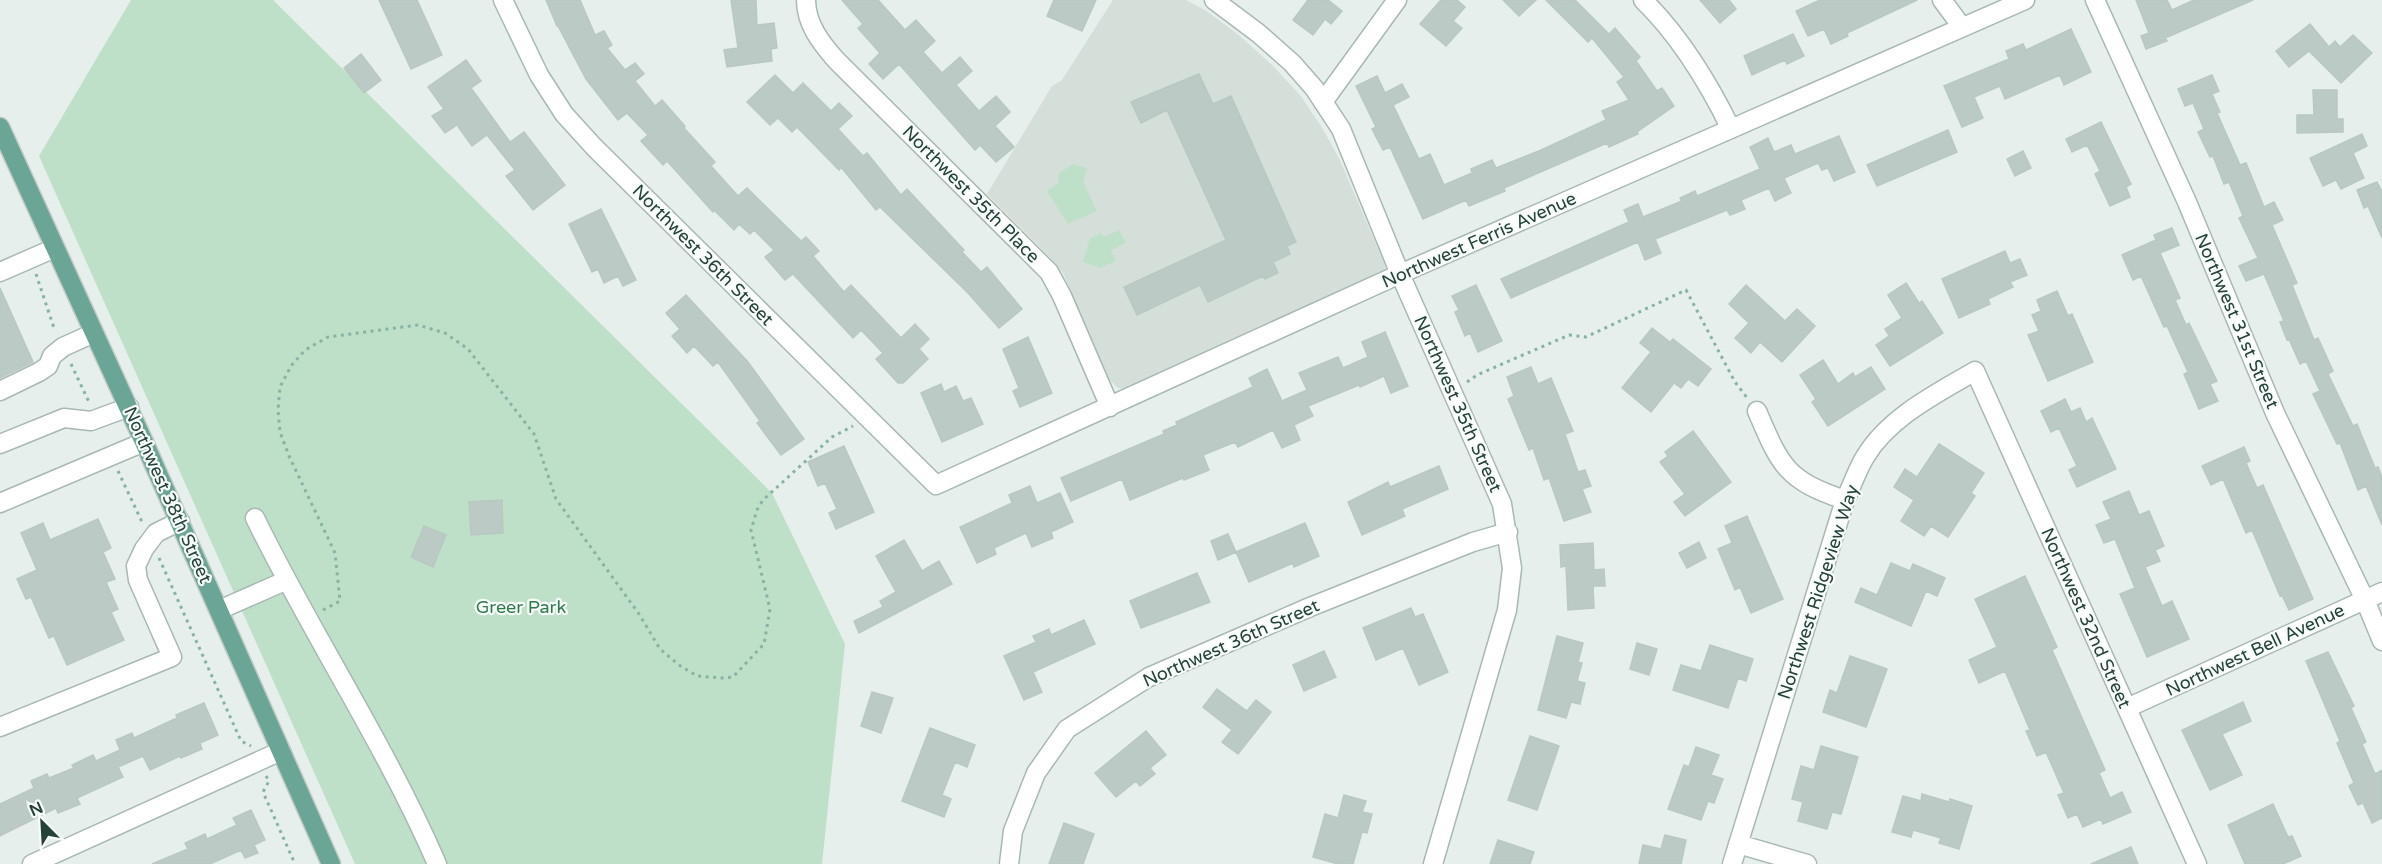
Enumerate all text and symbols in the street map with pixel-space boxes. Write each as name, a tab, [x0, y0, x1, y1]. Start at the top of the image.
street label: Northwest 35th Place	[898, 121, 1044, 267]
street label: Northwest 36th Street	[628, 180, 778, 330]
street label: Northwest Ferris Avenue	[1378, 187, 1580, 293]
street label: Northwest 31st Street	[2190, 230, 2284, 412]
street label: Northwest 35th Street	[1409, 312, 1507, 496]
street label: Northwest 38th Street	[119, 403, 217, 587]
street label: Northwest Ridgeview Way	[1773, 482, 1863, 702]
street label: Northwest 32nd Street	[2036, 524, 2136, 712]
street label: Northwest 36th Street	[1139, 594, 1323, 692]
park label: Greer Park	[476, 596, 567, 618]
street label: Northwest Bell Avenue	[2162, 599, 2348, 701]
north arrow	[12, 792, 72, 852]
text: N	[26, 797, 46, 821]

